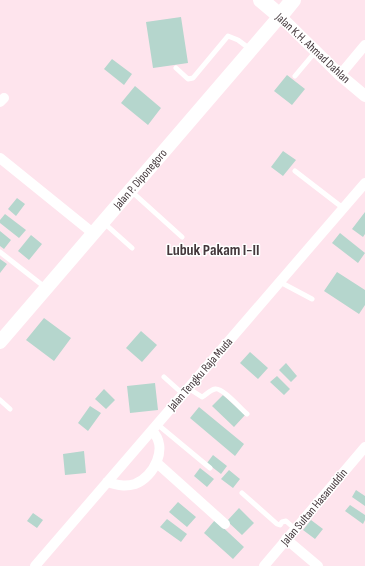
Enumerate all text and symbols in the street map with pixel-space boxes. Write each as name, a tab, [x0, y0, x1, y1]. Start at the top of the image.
street label: Jalan K.H. Ahmad Dahlan	[272, 9, 353, 87]
street label: Jalan P. Diponegoro	[110, 146, 170, 213]
district label: Lubuk Pakam I-II	[166, 241, 260, 260]
street label: Jalan Tengku Raja Muda	[164, 334, 236, 415]
street label: Jalan Sultan Hasanuddin	[277, 466, 351, 550]

